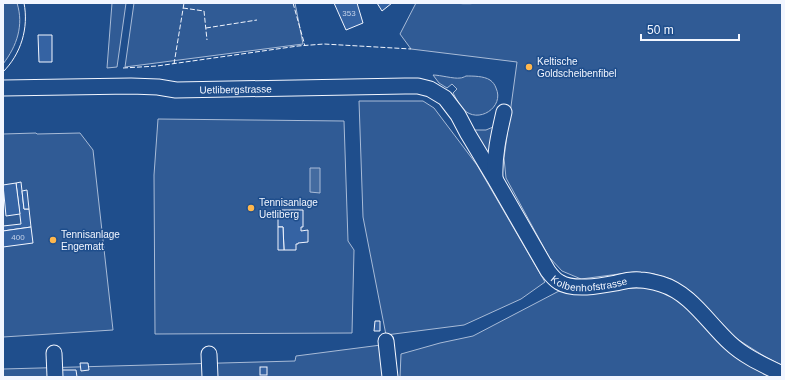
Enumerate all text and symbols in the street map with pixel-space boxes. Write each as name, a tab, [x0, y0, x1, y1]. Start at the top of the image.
house number: 353	[342, 9, 356, 18]
scale bar	[641, 16, 739, 42]
text: 50 m	[647, 23, 674, 37]
place label: Keltische Goldscheibenfibel	[537, 56, 617, 79]
marker: Keltische Goldscheibenfibel	[524, 62, 534, 72]
street label: Uetlibergstrasse	[199, 83, 272, 96]
place label: Tennisanlage Uetliberg	[259, 197, 318, 220]
marker: Tennisanlage Uetliberg	[246, 203, 256, 213]
place label: Tennisanlage Engematt	[61, 229, 120, 252]
house number: 400	[11, 233, 25, 242]
marker: Tennisanlage Engematt	[48, 235, 58, 245]
street label: Kolbenhofstrasse	[549, 273, 629, 293]

